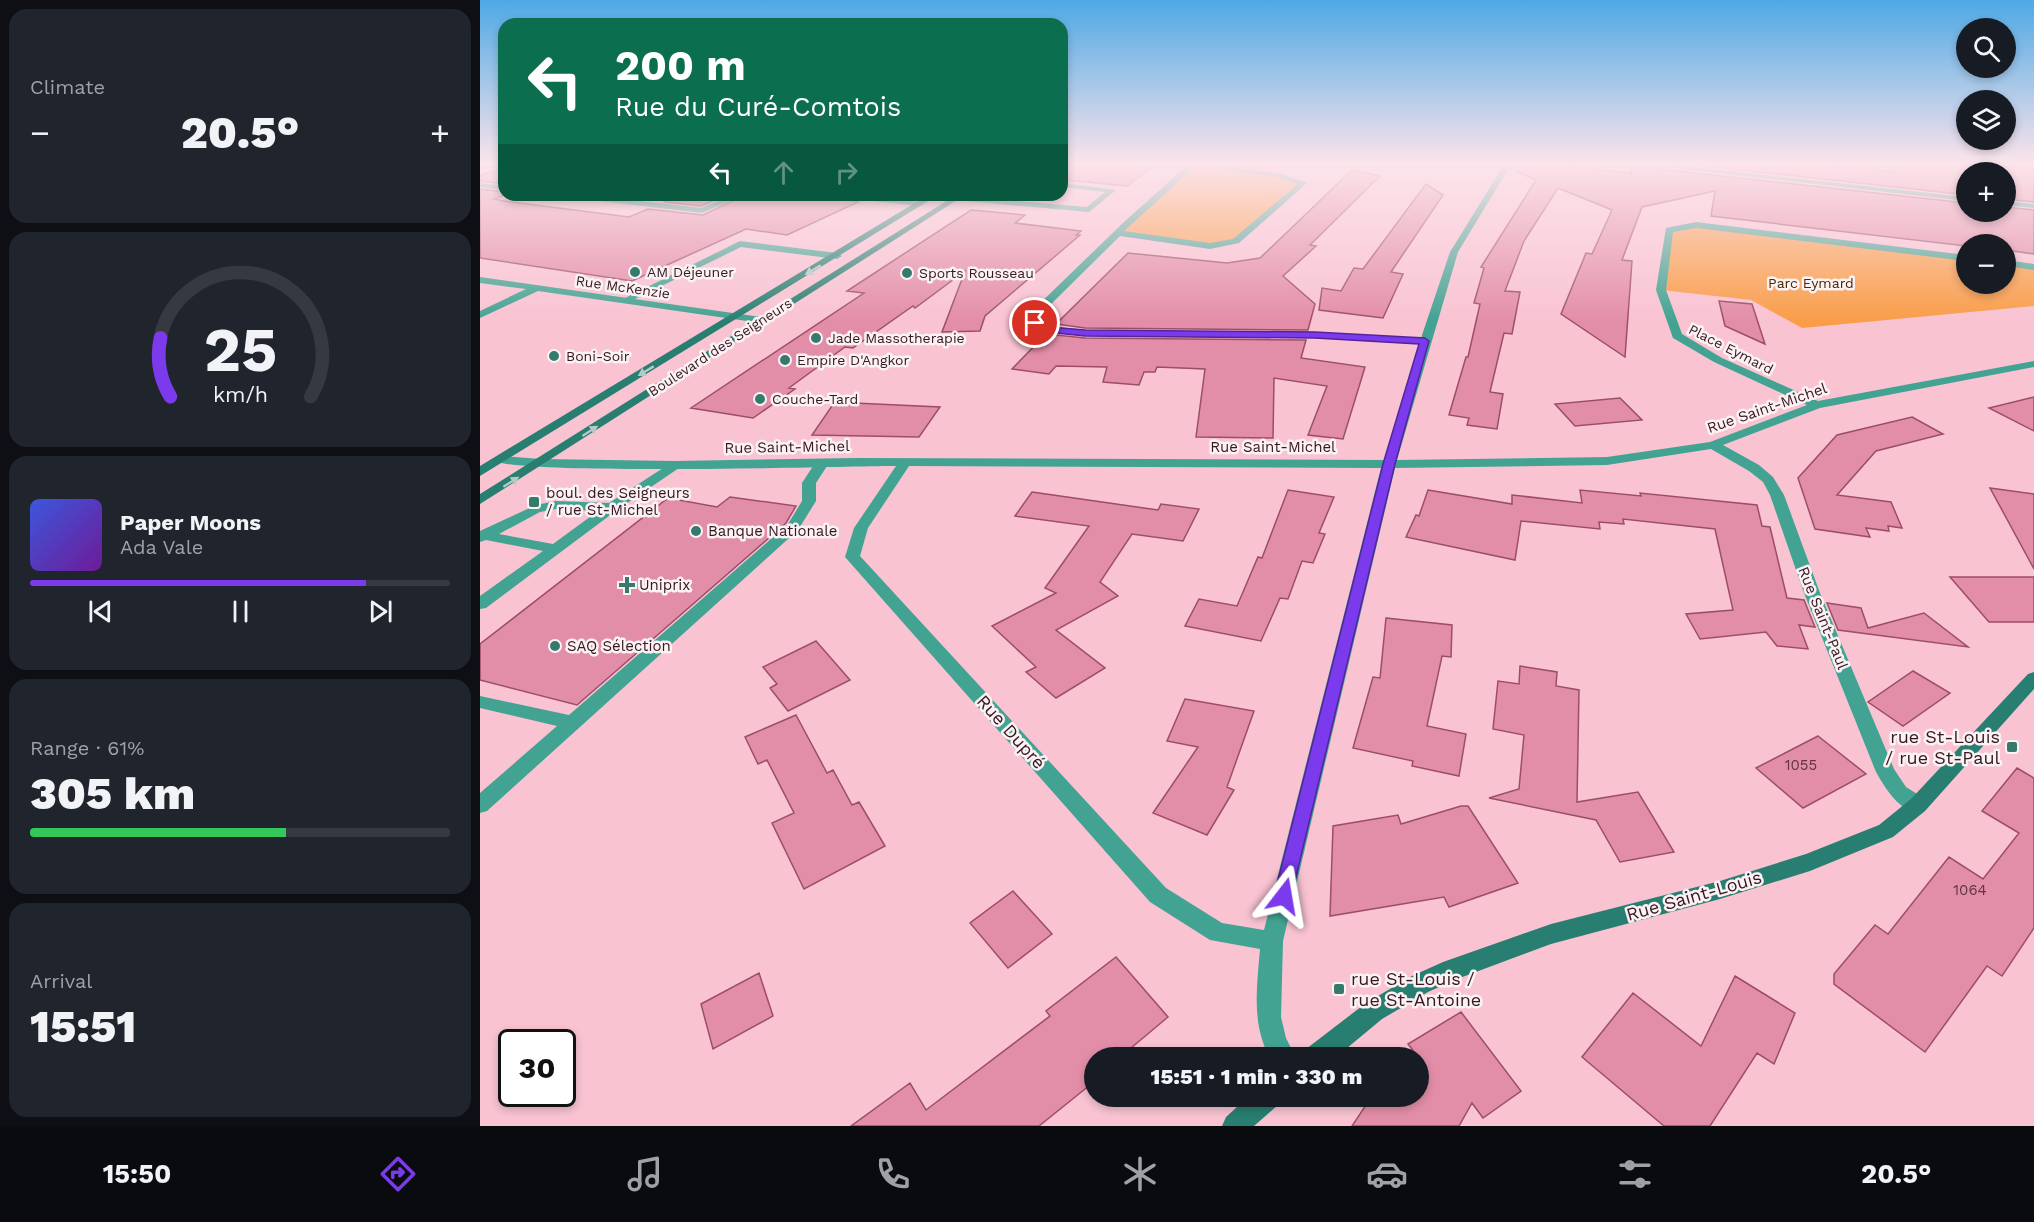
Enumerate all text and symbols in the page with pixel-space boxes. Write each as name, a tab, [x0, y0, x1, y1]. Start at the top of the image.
map controls	[1956, 18, 2016, 294]
button: search	[1956, 18, 2016, 78]
text: 200 m	[615, 41, 746, 90]
icon: left	[516, 42, 594, 120]
text: Climate	[30, 75, 105, 99]
button: layers	[1956, 90, 2016, 150]
text: Rue du Curé-Comtois	[615, 91, 901, 123]
text: 20.5°	[181, 106, 299, 159]
text: −	[30, 113, 50, 152]
text: +	[430, 113, 450, 152]
icon: left	[704, 156, 737, 189]
icon: ahead	[767, 156, 800, 189]
icon: right	[830, 156, 863, 189]
button: +	[1956, 162, 2016, 222]
button: −	[1956, 234, 2016, 294]
place label: AM Déjeuner	[647, 264, 734, 280]
one-way arrow	[805, 264, 821, 275]
marker: AM Déjeuner	[628, 265, 642, 279]
place label: Sports Rousseau	[919, 265, 1034, 281]
marker: Sports Rousseau	[900, 266, 914, 280]
street label: Rue McKenzie	[575, 272, 671, 302]
park label: Parc Eymard	[1768, 275, 1854, 291]
street label: Boulevard des Seigneurs	[645, 295, 795, 399]
pin	[1009, 297, 1060, 348]
icon: arrive	[1018, 306, 1051, 339]
text: 25	[203, 313, 277, 386]
street label: Place Eymard	[1686, 321, 1776, 377]
place label: Jade Massotherapie	[828, 330, 965, 346]
marker: Jade Massotherapie	[809, 331, 823, 345]
place label: Boni-Soir	[566, 348, 630, 364]
marker: Boni-Soir	[547, 349, 561, 363]
place label: Empire D'Angkor	[797, 352, 909, 368]
marker: Empire D'Angkor	[778, 353, 792, 367]
one-way arrow	[638, 365, 654, 376]
street label: Rue Saint-Michel	[1705, 379, 1830, 437]
text: km/h	[212, 382, 268, 407]
place label: Couche-Tard	[772, 391, 858, 407]
marker: Couche-Tard	[753, 392, 767, 406]
one-way arrow	[582, 426, 598, 437]
street label: Rue Saint-Michel	[724, 437, 850, 457]
street label: Rue Saint-Michel	[1210, 438, 1336, 456]
one-way arrow	[502, 476, 519, 487]
place label: boul. des Seigneurs / rue St-Michel	[546, 484, 690, 519]
marker: boul. des Seigneurs / rue St-Michel	[527, 495, 541, 509]
text: Paper Moons	[120, 510, 261, 535]
place label: Banque Nationale	[708, 522, 837, 540]
marker: Banque Nationale	[689, 524, 703, 538]
text: Ada Vale	[120, 535, 203, 559]
street label: Rue Saint-Paul	[1794, 564, 1852, 672]
place label: Uniprix	[639, 576, 690, 594]
marker: Uniprix	[620, 578, 634, 592]
icon: previous	[84, 595, 117, 628]
icon: pause	[224, 595, 257, 628]
icon: next	[364, 595, 397, 628]
place label: SAQ Sélection	[567, 637, 671, 655]
marker: SAQ Sélection	[548, 639, 562, 653]
street label: Rue Dupré	[973, 690, 1050, 773]
place label: rue St-Louis / rue St-Paul	[1885, 726, 2000, 768]
text: Range · 61%	[30, 736, 144, 760]
marker: rue St-Louis / rue St-Paul	[2005, 740, 2019, 754]
house number: 1055	[1785, 756, 1817, 774]
text: 305 km	[30, 767, 195, 820]
position arrow	[1252, 864, 1316, 928]
street label: Rue Saint-Louis	[1624, 866, 1764, 925]
house number: 1064	[1953, 881, 1987, 899]
place label: rue St-Louis / rue St-Antoine	[1351, 968, 1481, 1010]
text: Arrival	[30, 969, 92, 993]
marker: rue St-Louis / rue St-Antoine	[1332, 982, 1346, 996]
text: 15:51	[30, 1000, 136, 1053]
speed limit sign: 30	[498, 1029, 576, 1107]
text: 15:51 · 1 min · 330 m	[1151, 1064, 1362, 1089]
icon: directions	[377, 1153, 419, 1195]
icon: music	[624, 1153, 666, 1195]
icon: phone	[872, 1153, 914, 1195]
icon: climate	[1119, 1153, 1161, 1195]
icon: car	[1366, 1153, 1408, 1195]
icon: filters	[1614, 1153, 1656, 1195]
text: 15:50	[103, 1158, 171, 1190]
text: 20.5°	[1861, 1158, 1931, 1190]

